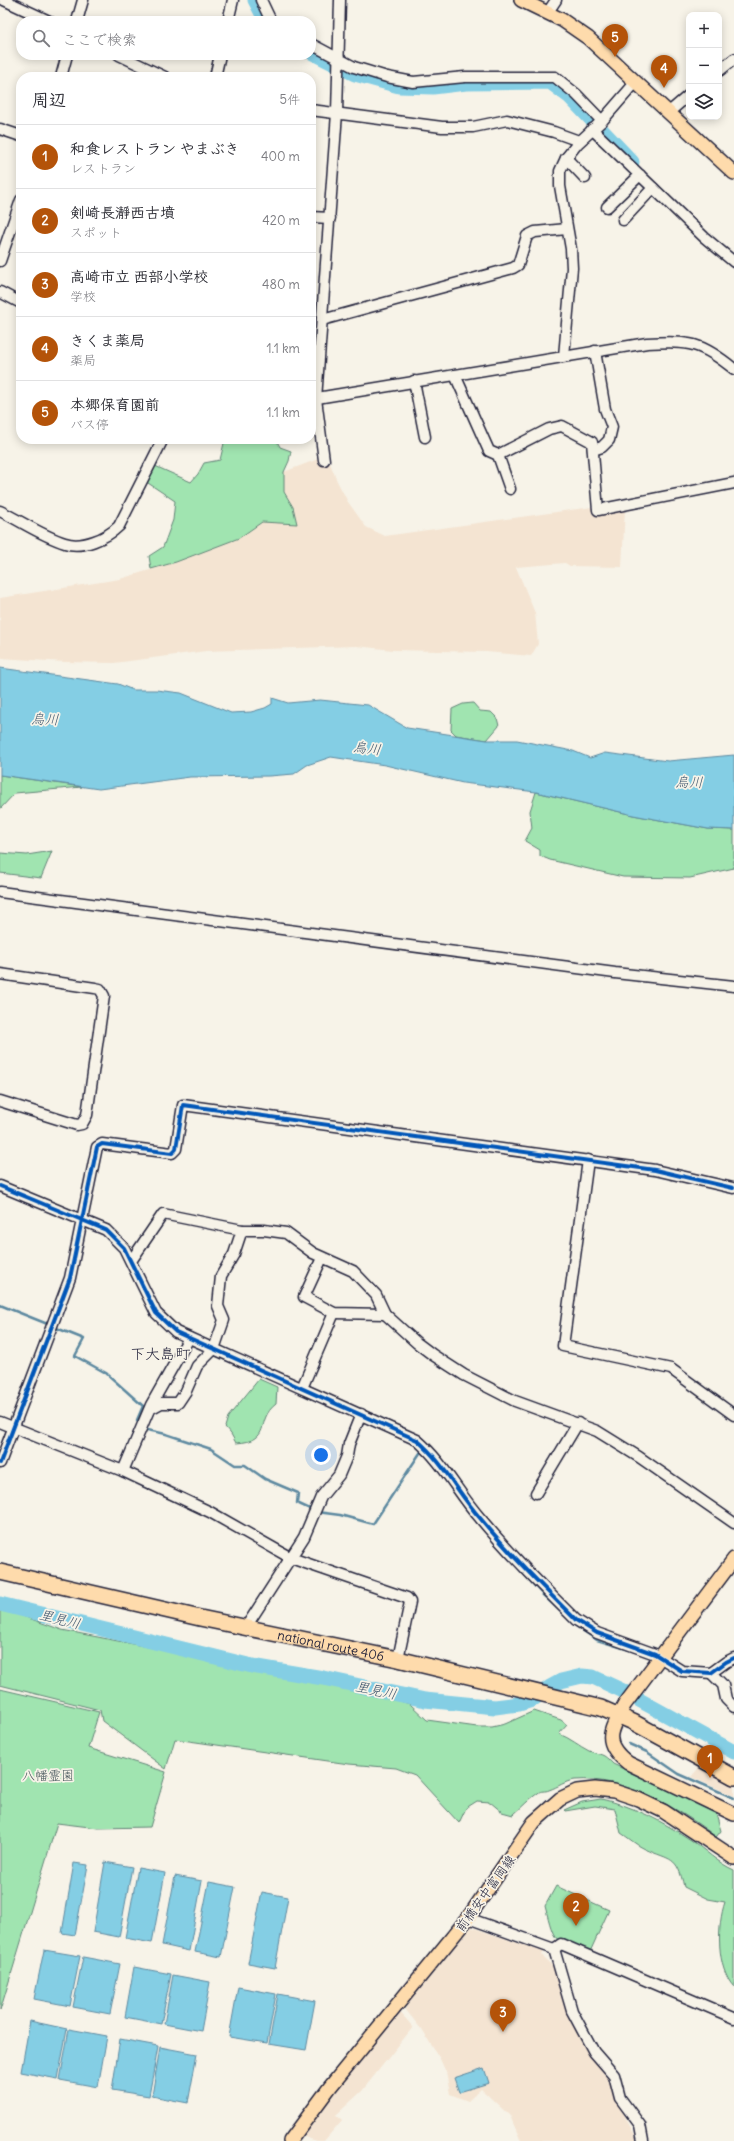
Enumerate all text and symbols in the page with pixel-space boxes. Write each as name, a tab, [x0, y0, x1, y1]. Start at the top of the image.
map controls	[686, 12, 722, 120]
button: +	[686, 12, 722, 48]
search box	[16, 16, 316, 60]
pin: 5	[602, 24, 628, 57]
icon: search	[30, 27, 52, 49]
text: ここで検索	[62, 30, 137, 49]
button: −	[686, 48, 722, 84]
pin: 4	[651, 55, 677, 88]
button: layers	[686, 84, 722, 120]
text: 周辺	[32, 89, 66, 111]
text: 5件	[280, 91, 300, 108]
text: 和食レストラン やまぶき	[70, 139, 240, 158]
text: 1	[42, 148, 48, 165]
text: 400 m	[261, 148, 300, 165]
text: レストラン	[70, 160, 136, 177]
text: 剣崎長瀞西古墳	[70, 203, 175, 222]
text: 2	[41, 212, 49, 229]
text: 420 m	[262, 212, 300, 229]
text: スポット	[70, 224, 122, 241]
text: 高崎市立 西部小学校	[70, 267, 209, 286]
text: 3	[41, 276, 49, 293]
text: 480 m	[262, 276, 300, 293]
text: 学校	[70, 288, 96, 305]
text: きくま薬局	[70, 331, 145, 350]
text: 4	[41, 340, 49, 357]
text: 1.1 km	[266, 340, 300, 357]
text: 薬局	[70, 352, 96, 369]
text: 本郷保育園前	[70, 395, 160, 414]
text: 5	[41, 404, 49, 421]
text: 1.1 km	[266, 404, 300, 421]
text: バス停	[70, 416, 109, 433]
water label: 烏川	[31, 710, 59, 728]
water label: 烏川	[352, 737, 382, 759]
water label: 烏川	[675, 773, 703, 791]
district label: 下大島町	[130, 1344, 191, 1363]
your location	[311, 1445, 331, 1465]
water label: 里見川	[37, 1605, 83, 1633]
street label: national route 406	[276, 1626, 386, 1665]
water label: 里見川	[354, 1677, 398, 1703]
pin: 1	[697, 1745, 723, 1778]
park label: 八幡霊園	[22, 1767, 74, 1784]
street label: 前橋安中富岡線	[452, 1851, 520, 1935]
pin: 2	[563, 1893, 589, 1926]
pin: 3	[490, 1999, 516, 2032]

